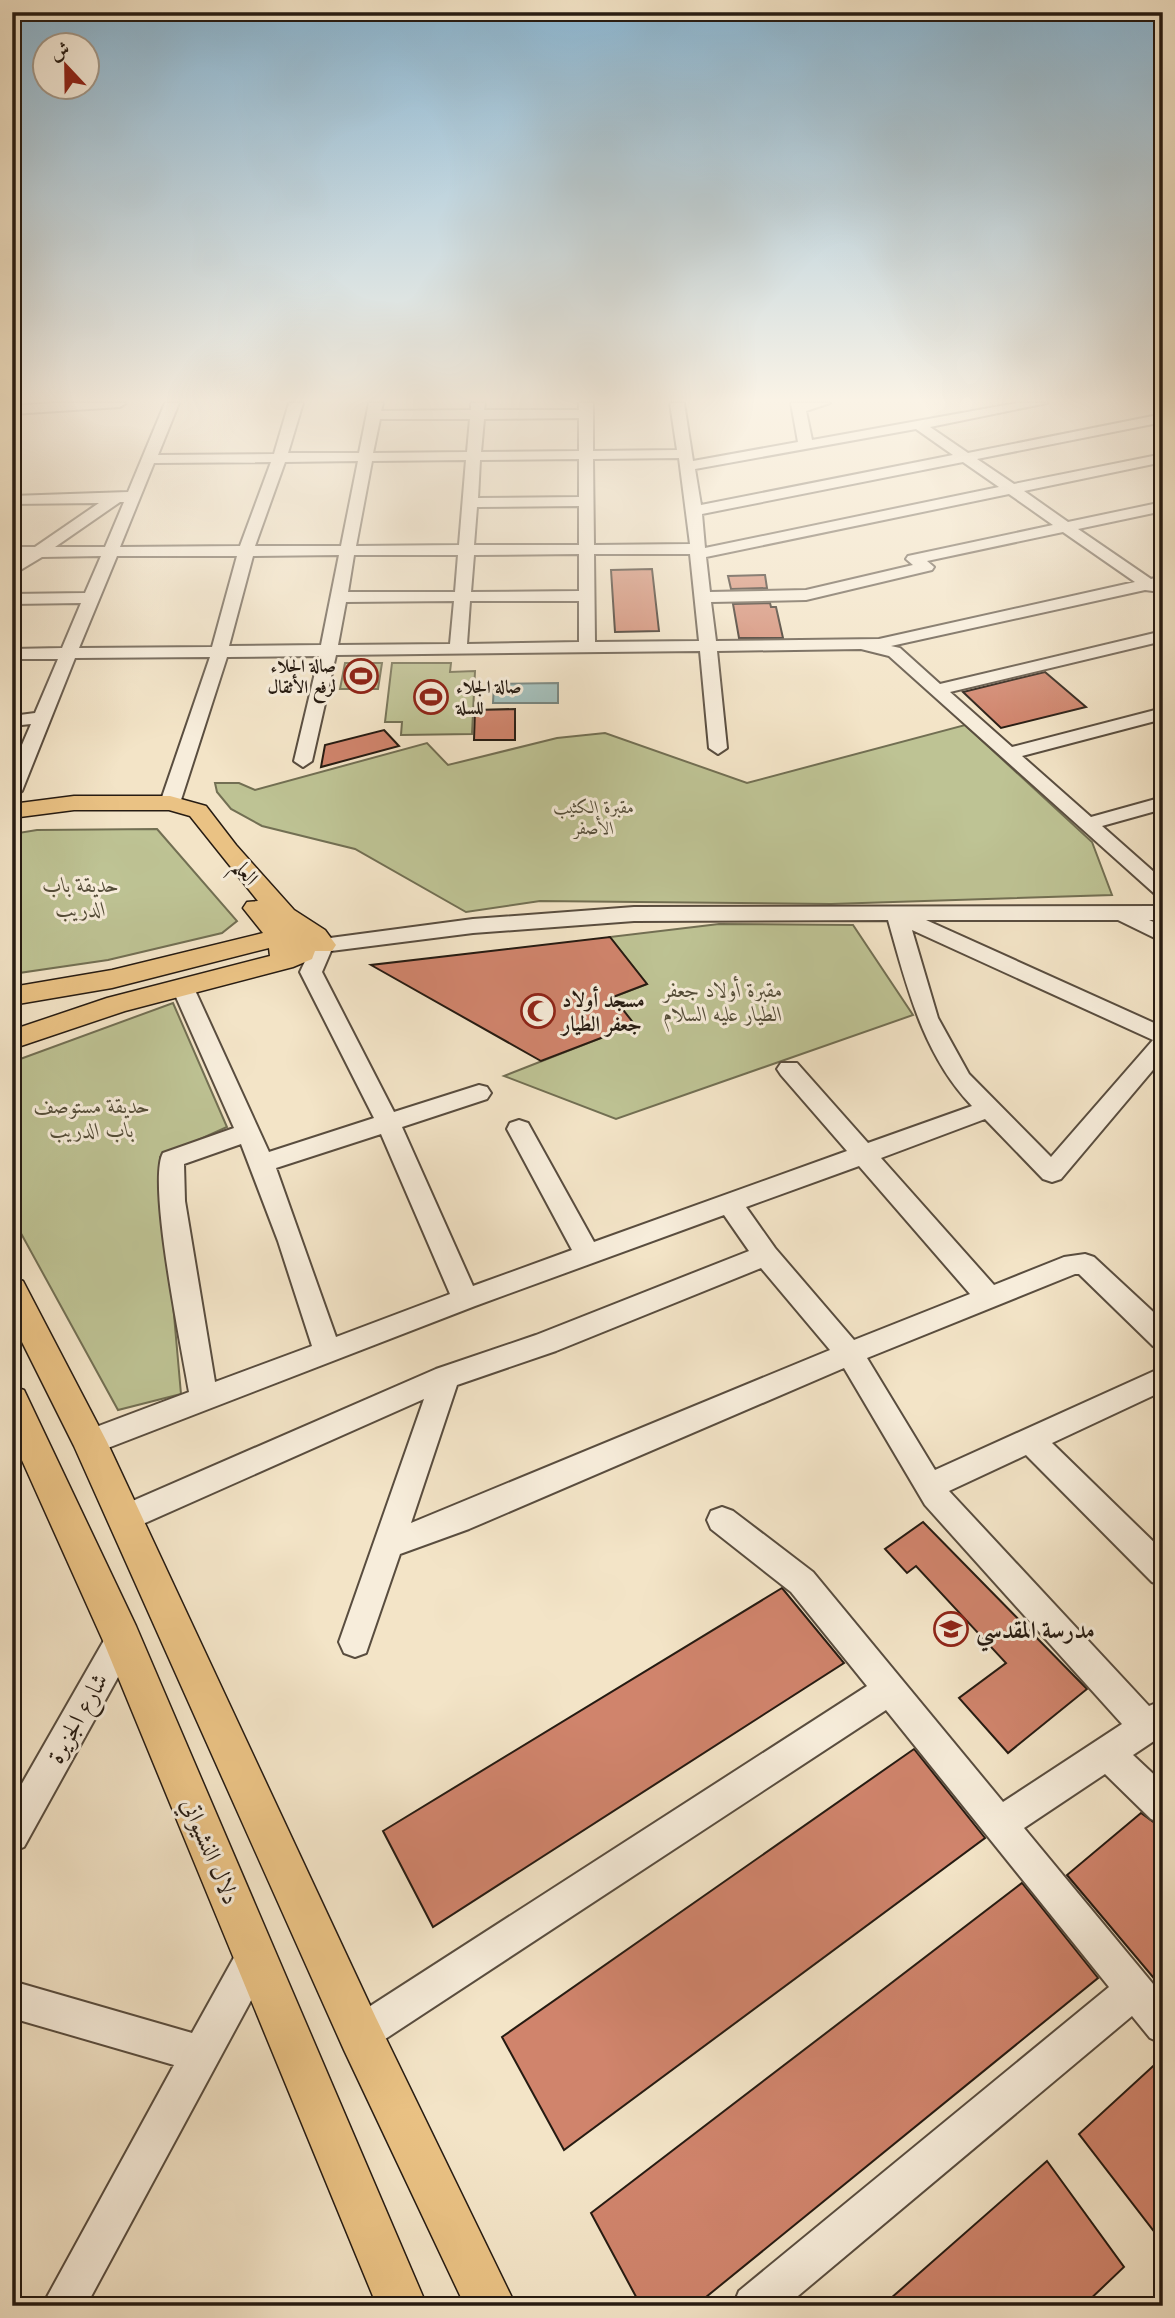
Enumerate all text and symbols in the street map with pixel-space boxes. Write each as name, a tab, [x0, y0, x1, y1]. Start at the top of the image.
north arrow	[32, 32, 102, 102]
text: ش	[47, 37, 73, 65]
place label: صالة الجلاء لرفع الأثقال	[268, 655, 336, 704]
sports icon: صالة الجلاء لرفع الأثقال	[342, 657, 380, 695]
place label: صالة الجلاء للسلة	[455, 676, 522, 719]
sports icon: صالة الجلاء للسلة	[412, 678, 450, 716]
park label: مقبرة الكثيب الأصفر	[554, 796, 634, 840]
street label: العلم	[221, 854, 264, 896]
park label: حديقة باب الدريب	[43, 872, 119, 922]
park label: مقبرة أولاد جعفر الطيار عليه السلام	[662, 975, 783, 1032]
place label: مسجد أولاد جعفر الطيار	[560, 986, 645, 1038]
mosque icon: مسجد أولاد جعفر الطيار	[519, 992, 557, 1030]
park label: حديقة مستوصف باب الدريب	[34, 1093, 150, 1143]
school or university icon: مدرسة المقدسي	[932, 1610, 970, 1648]
place label: مدرسة المقدسي	[976, 1615, 1095, 1652]
street label: شارع الجزيرة	[40, 1668, 119, 1771]
street label: دلال النشيواتي	[171, 1793, 246, 1911]

